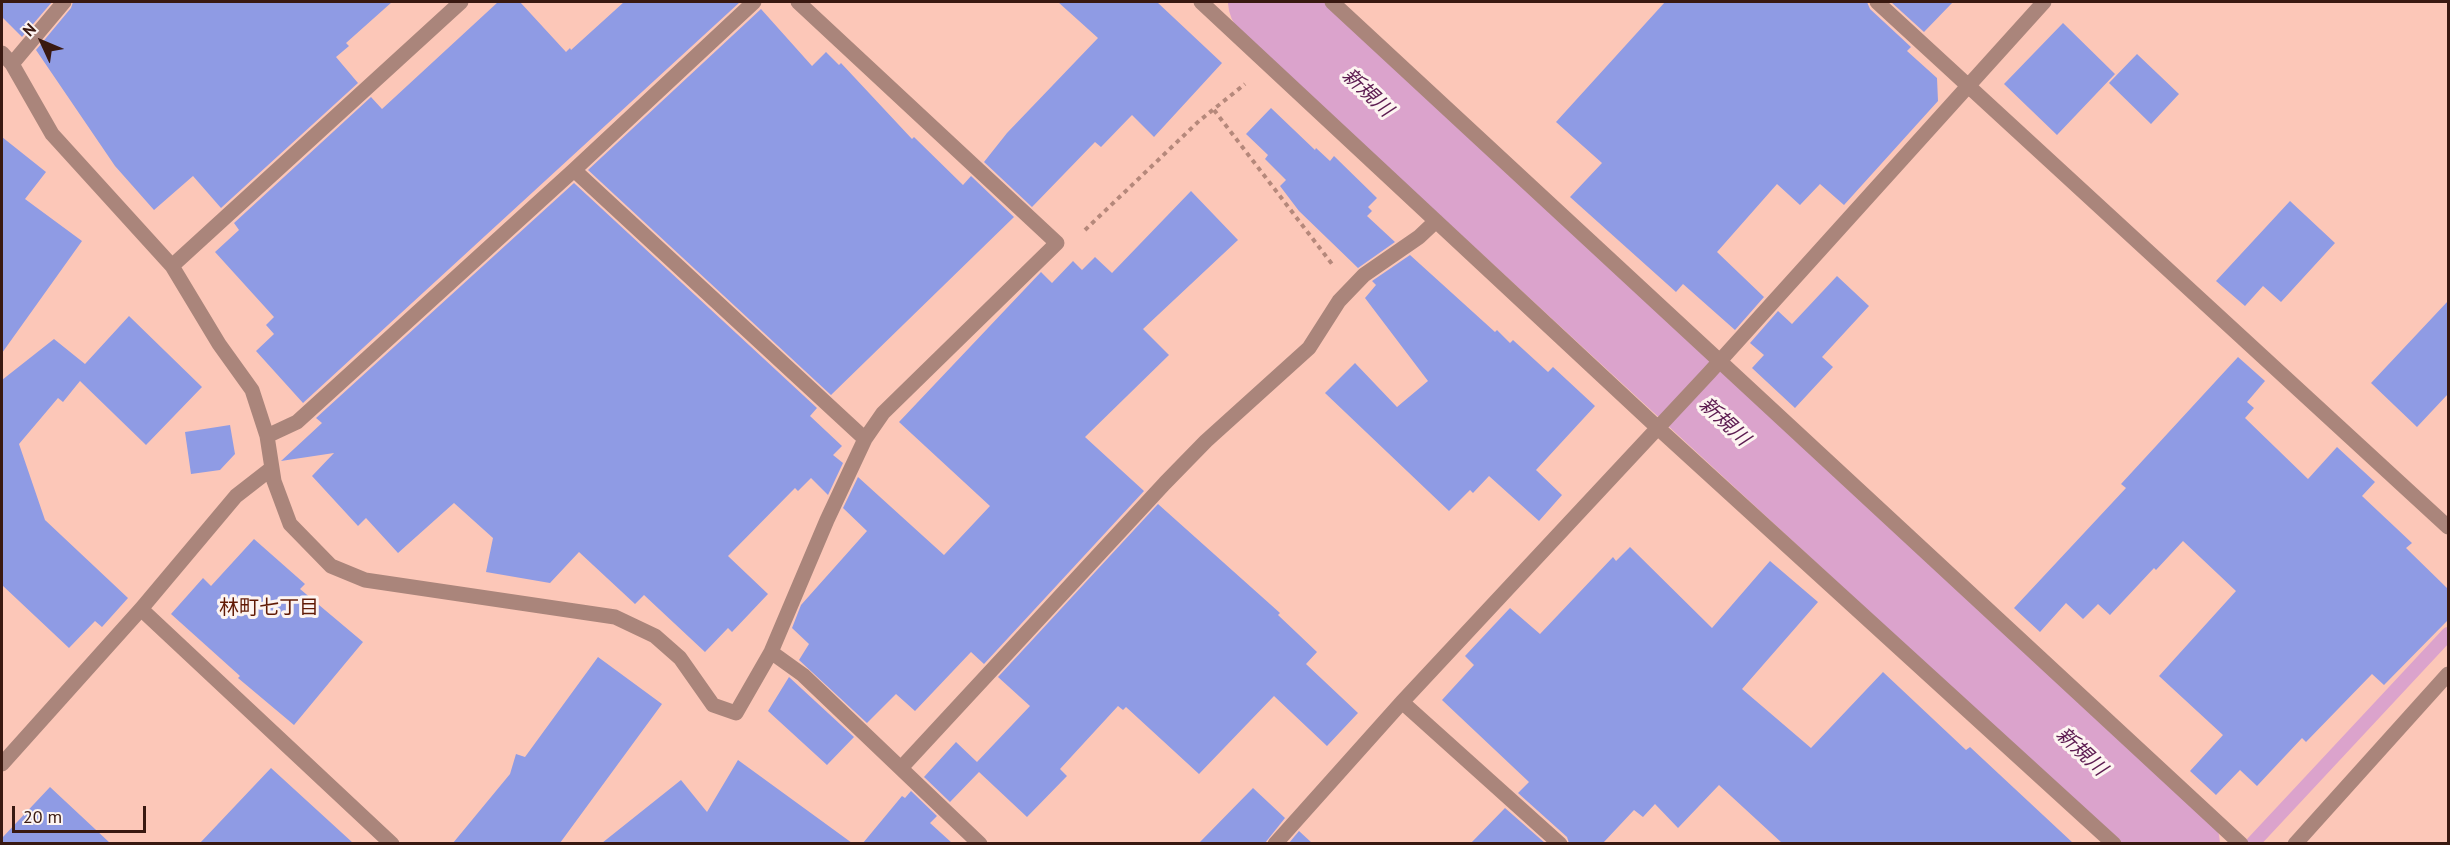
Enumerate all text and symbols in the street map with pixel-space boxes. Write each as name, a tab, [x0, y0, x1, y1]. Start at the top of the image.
north arrow	[12, 12, 72, 72]
text: N	[18, 19, 40, 40]
water label: 新規川	[1337, 64, 1397, 122]
water label: 新規川	[1694, 393, 1754, 451]
district label: 林町七丁目	[219, 596, 319, 620]
water label: 新規川	[2051, 723, 2111, 781]
scale bar	[15, 794, 148, 832]
text: 20 m	[23, 805, 62, 828]

